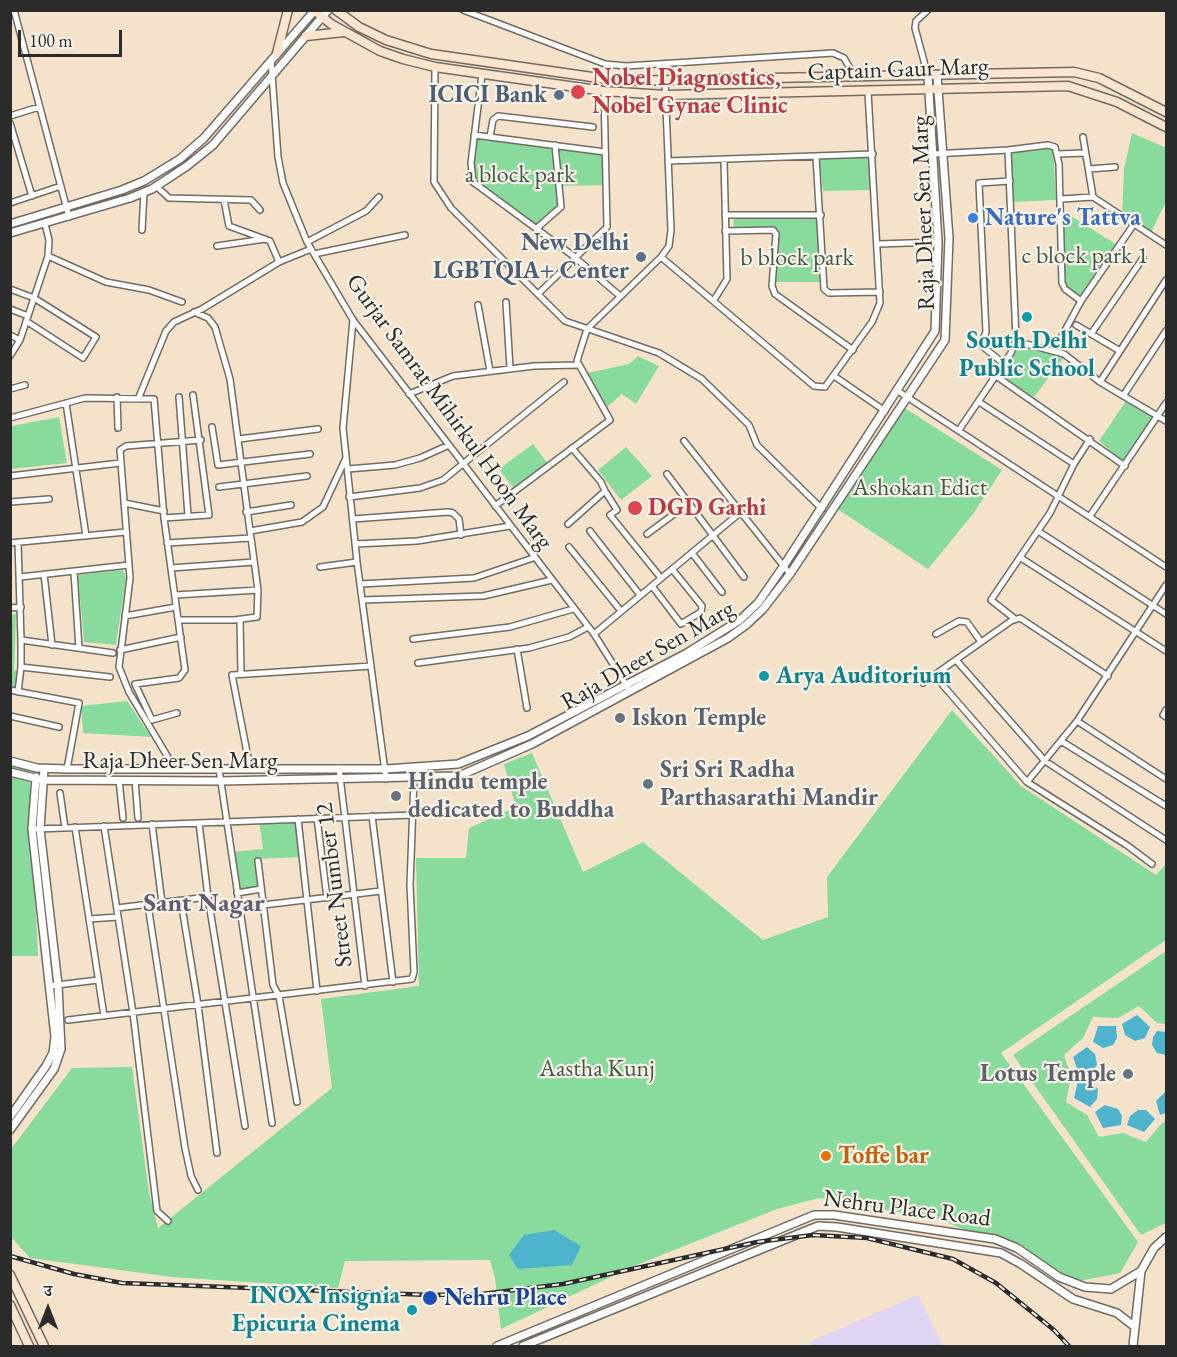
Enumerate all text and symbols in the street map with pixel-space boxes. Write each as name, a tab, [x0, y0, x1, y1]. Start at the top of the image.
scale bar	[21, 18, 124, 56]
text: 100 m	[29, 29, 73, 52]
street label: Captain Gaur Marg	[807, 52, 989, 88]
place label: Nobel Diagnostics, Nobel Gynae Clinic	[592, 64, 788, 120]
place label: ICICI Bank	[429, 81, 547, 109]
marker: Nobel Diagnostics, Nobel Gynae Clinic	[569, 83, 587, 101]
marker: ICICI Bank	[552, 88, 566, 102]
street label: Raja Dheer Sen Marg	[906, 115, 942, 311]
park label: a block park	[465, 161, 575, 189]
place label: Nature's Tattva	[985, 204, 1141, 232]
marker: Nature's Tattva	[966, 211, 980, 225]
place label: New Delhi LGBTQIA+ Center	[433, 229, 629, 285]
park label: c block park 1	[1021, 242, 1149, 270]
park label: b block park	[740, 244, 854, 272]
marker: New Delhi LGBTQIA+ Center	[634, 250, 648, 264]
street label: Gurjar Samrat Mihirkul Hoon Marg	[339, 269, 559, 555]
marker: South Delhi Public School	[1020, 310, 1034, 324]
place label: South Delhi Public School	[959, 327, 1095, 383]
park label: Ashokan Edict	[853, 474, 987, 502]
place label: DGD Garhi	[648, 494, 766, 522]
marker: DGD Garhi	[626, 499, 644, 517]
street label: Raja Dheer Sen Marg	[556, 595, 740, 717]
place label: Arya Auditorium	[776, 662, 952, 690]
marker: Arya Auditorium	[757, 669, 771, 683]
place label: Iskon Temple	[632, 704, 766, 732]
marker: Iskon Temple	[613, 711, 627, 725]
street label: Raja Dheer Sen Marg	[82, 747, 278, 775]
place label: Sri Sri Radha Parthasarathi Mandir	[660, 756, 878, 812]
place label: Hindu temple dedicated to Buddha	[408, 768, 614, 824]
marker: Sri Sri Radha Parthasarathi Mandir	[641, 777, 655, 791]
marker: Hindu temple dedicated to Buddha	[389, 789, 403, 803]
street label: Street Number 12	[311, 801, 359, 969]
district label: Sant Nagar	[143, 888, 265, 920]
park label: Aastha Kunj	[539, 1055, 655, 1083]
place label: Lotus Temple	[980, 1060, 1116, 1088]
marker: Lotus Temple	[1121, 1067, 1135, 1081]
place label: Toffe bar	[838, 1142, 929, 1170]
marker: Toffe bar	[819, 1149, 833, 1163]
street label: Nehru Place Road	[822, 1184, 992, 1234]
north arrow	[18, 1279, 78, 1339]
text: उ	[44, 1280, 52, 1301]
place label: INOX Insignia Epicuria Cinema	[232, 1282, 400, 1338]
place label: Nehru Place	[444, 1284, 567, 1312]
marker: Nehru Place	[421, 1289, 439, 1307]
marker: INOX Insignia Epicuria Cinema	[405, 1303, 419, 1317]

